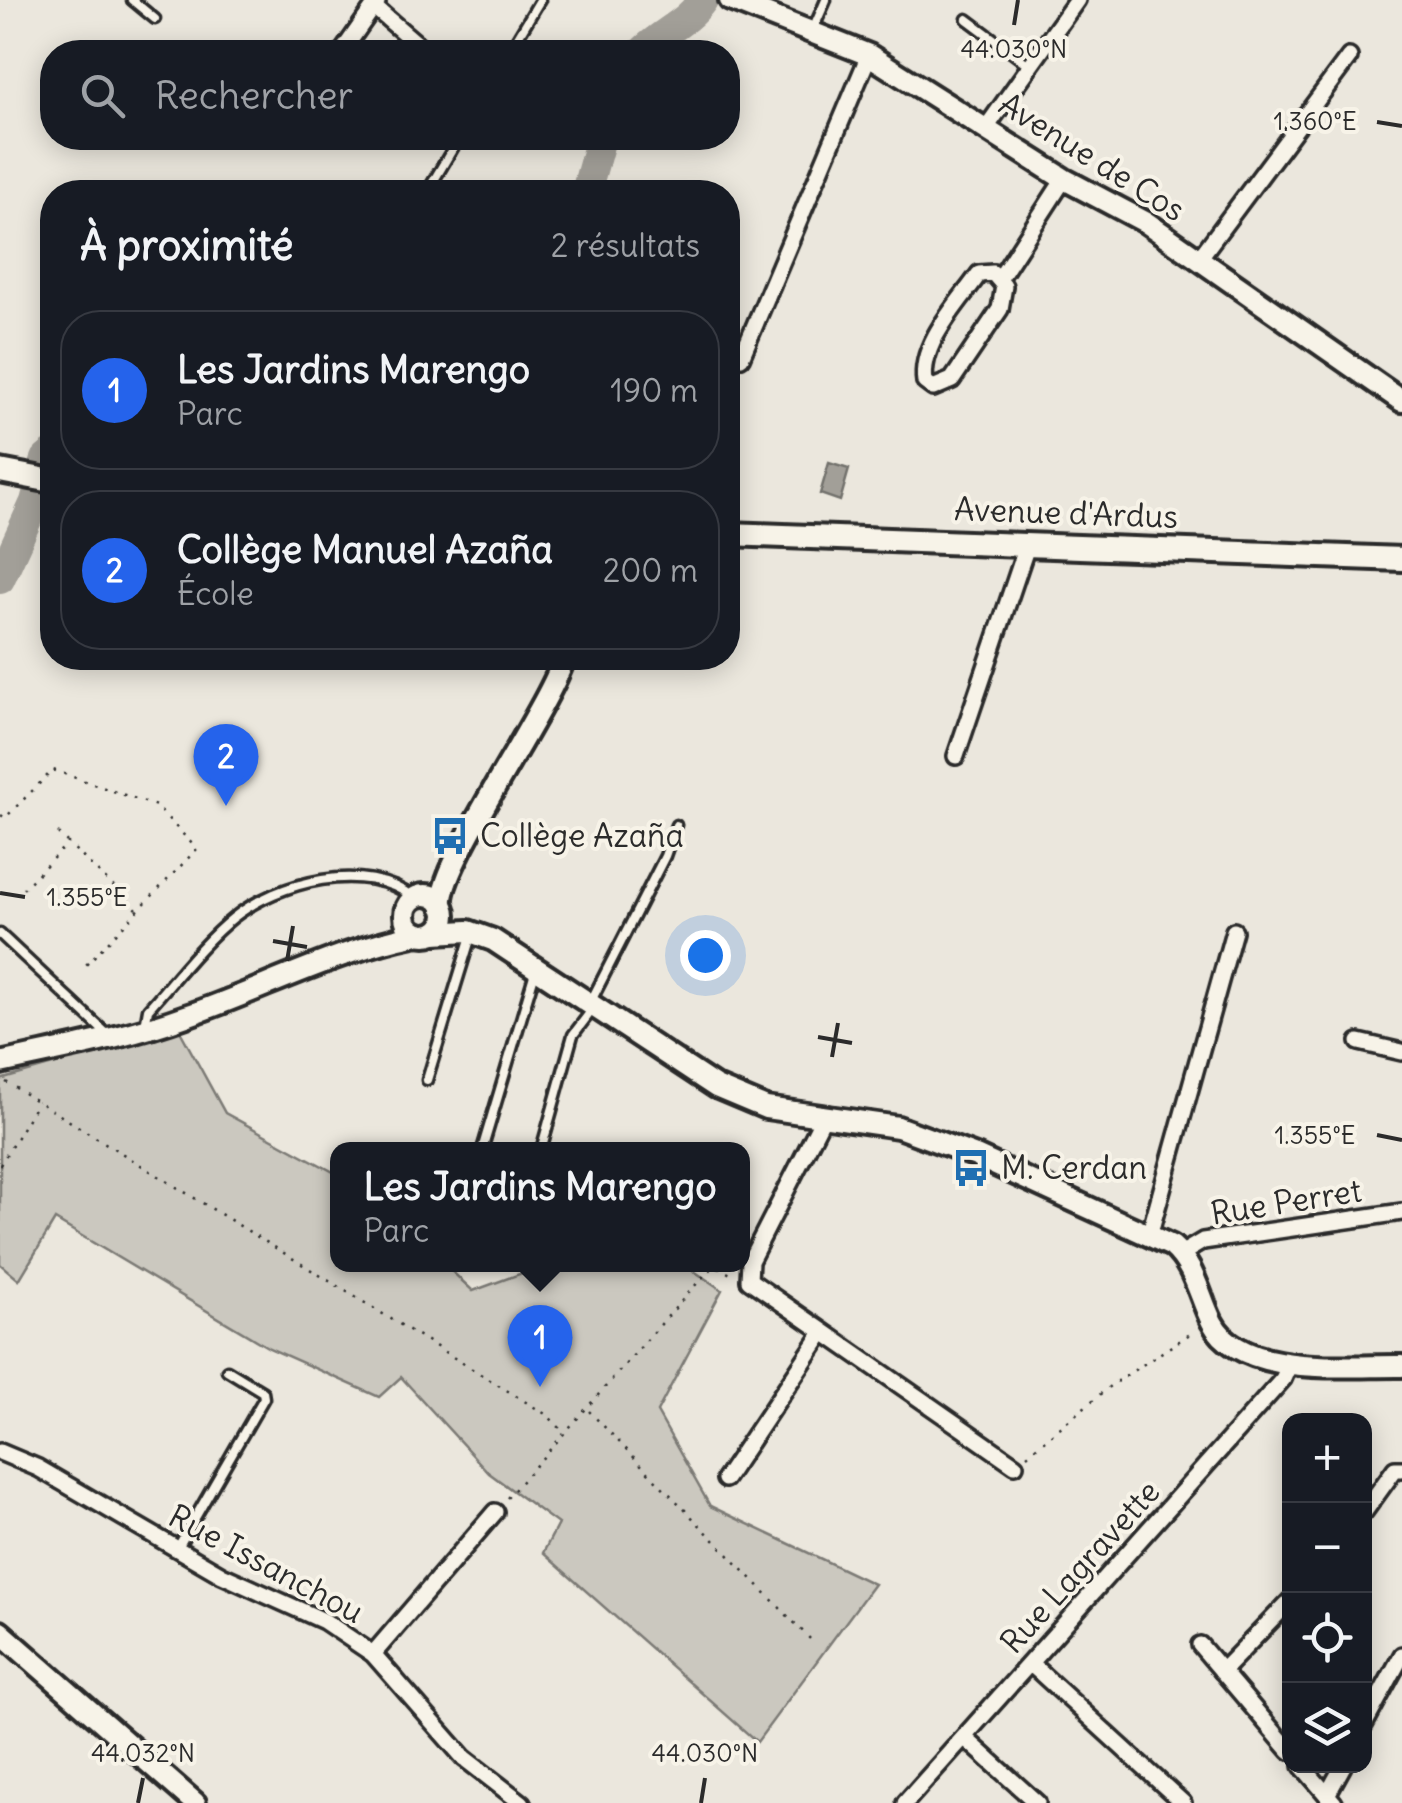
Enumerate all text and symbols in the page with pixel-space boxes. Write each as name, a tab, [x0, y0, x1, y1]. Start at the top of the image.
text: 44.030°N	[961, 33, 1067, 65]
search box	[40, 40, 740, 150]
icon: search	[75, 68, 130, 123]
text: Rechercher	[155, 72, 353, 119]
street label: Avenue de Cos	[992, 83, 1193, 230]
text: 1.360°E	[1273, 105, 1357, 137]
text: À proximité	[80, 219, 293, 271]
text: 2 résultats	[551, 225, 700, 266]
text: Les Jardins Marengo	[177, 346, 530, 393]
text: 1	[108, 370, 121, 411]
text: 190 m	[610, 370, 698, 411]
text: Parc	[177, 393, 243, 434]
street label: Avenue d'Ardus	[953, 488, 1179, 537]
text: Collège Manuel Azaña	[177, 526, 553, 573]
text: 2	[106, 550, 123, 591]
text: 200 m	[603, 550, 698, 591]
text: École	[177, 573, 254, 614]
pin: 2	[194, 724, 258, 806]
bus stop icon: Collège Azaña	[429, 815, 471, 857]
place label: Collège Azaña	[480, 815, 684, 856]
text: 1.355°E	[46, 881, 128, 913]
your location	[680, 930, 731, 981]
text: 1.355°E	[1274, 1119, 1356, 1151]
popup	[330, 1142, 750, 1272]
bus stop icon: M. Cerdan	[950, 1147, 992, 1189]
place label: M. Cerdan	[1001, 1147, 1147, 1188]
text: Les Jardins Marengo	[363, 1163, 717, 1210]
street label: Rue Perret	[1208, 1169, 1364, 1234]
text: Parc	[363, 1210, 429, 1251]
pin: 1	[508, 1304, 572, 1387]
map controls	[1282, 1413, 1372, 1773]
button: +	[1282, 1413, 1372, 1503]
street label: Rue Lagravette	[991, 1472, 1168, 1662]
street label: Rue Issanchou	[162, 1495, 371, 1632]
button: −	[1282, 1503, 1372, 1593]
button: locate	[1282, 1593, 1372, 1683]
button: layers	[1282, 1683, 1372, 1773]
text: 44.032°N	[91, 1737, 195, 1769]
text: 44.030°N	[652, 1737, 758, 1769]

